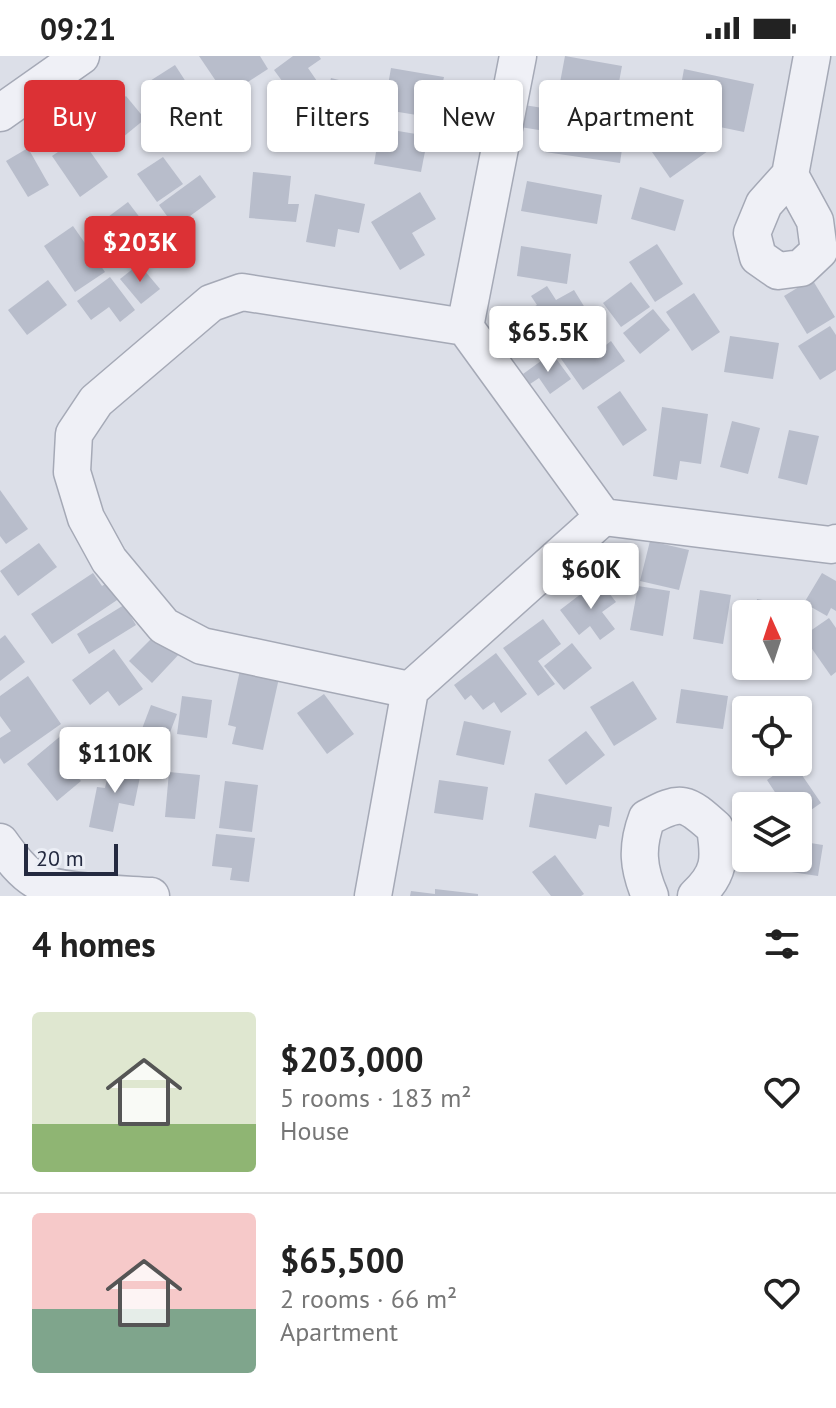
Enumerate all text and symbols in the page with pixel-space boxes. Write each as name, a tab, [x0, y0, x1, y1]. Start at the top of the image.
text: 09:21	[40, 9, 116, 48]
chip: Buy	[24, 80, 125, 152]
chip: Rent	[141, 80, 251, 152]
chip: Filters	[267, 80, 398, 152]
chip: New	[414, 80, 523, 152]
chip: Apartment	[539, 80, 722, 152]
pin: $203K	[84, 216, 196, 284]
text: $203K	[102, 225, 178, 258]
pin: $65.5K	[483, 306, 613, 374]
text: $65.5K	[507, 315, 589, 348]
pin: $60K	[544, 543, 638, 611]
text: $60K	[561, 552, 621, 585]
north arrow	[732, 600, 812, 680]
map controls	[732, 600, 812, 872]
button: locate	[732, 696, 812, 776]
pin: $110K	[59, 727, 171, 795]
text: $110K	[77, 736, 153, 769]
button: layers	[732, 792, 812, 872]
scale bar	[24, 840, 118, 876]
text: 20 m	[36, 844, 84, 872]
text: 4 homes	[32, 922, 156, 966]
icon: filters	[760, 922, 804, 966]
text: $203,000	[280, 1037, 424, 1081]
icon: home	[96, 1044, 192, 1140]
icon: heart	[760, 1070, 804, 1114]
text: 5 rooms · 183 m²	[280, 1081, 472, 1114]
text: House	[280, 1114, 350, 1147]
text: $65,500	[280, 1238, 404, 1282]
icon: home	[96, 1245, 192, 1341]
icon: heart	[760, 1271, 804, 1315]
text: 2 rooms · 66 m²	[280, 1282, 457, 1315]
text: Apartment	[280, 1315, 398, 1348]

